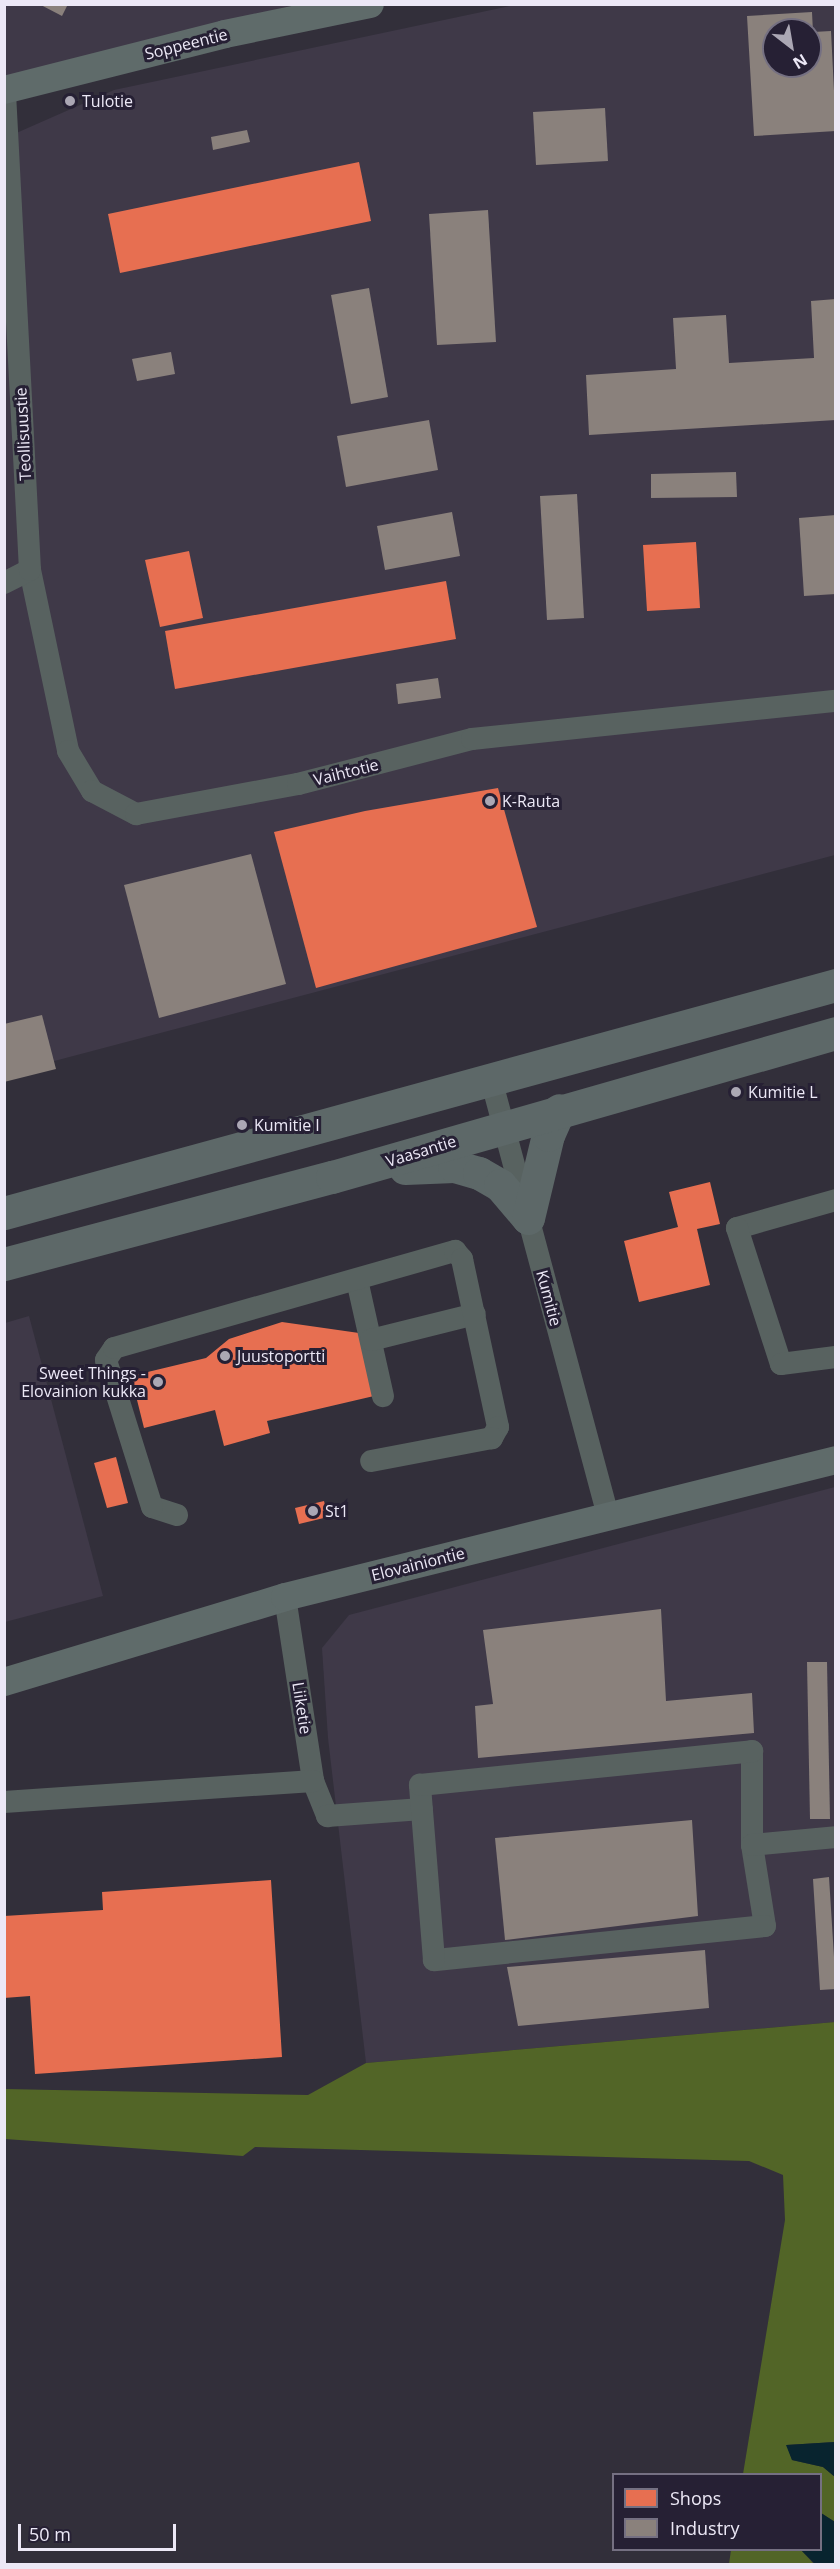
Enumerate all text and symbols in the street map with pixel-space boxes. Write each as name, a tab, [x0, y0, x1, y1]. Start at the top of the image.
north arrow	[762, 18, 822, 78]
street label: Soppeentie	[143, 24, 229, 64]
text: N	[789, 49, 811, 74]
place label: Tulotie	[82, 91, 133, 111]
marker: Tulotie	[63, 94, 77, 108]
street label: Teollisuustie	[11, 387, 35, 481]
street label: Vaihtotie	[311, 755, 381, 789]
place label: K-Rauta	[502, 791, 560, 811]
marker: K-Rauta	[483, 794, 497, 808]
place label: Kumitie L	[748, 1082, 818, 1102]
marker: Kumitie L	[729, 1085, 743, 1099]
place label: Kumitie I	[254, 1115, 320, 1135]
marker: Kumitie I	[235, 1118, 249, 1132]
street label: Vaasantie	[384, 1131, 458, 1171]
street label: Kumitie	[532, 1268, 566, 1328]
place label: Juustoportti	[237, 1346, 325, 1366]
marker: Juustoportti	[218, 1349, 232, 1363]
place label: Sweet Things - Elovainion kukka	[21, 1363, 146, 1401]
marker: Sweet Things - Elovainion kukka	[151, 1375, 165, 1389]
place label: St1	[325, 1501, 349, 1521]
marker: St1	[306, 1504, 320, 1518]
street label: Elovainiontie	[369, 1543, 467, 1585]
street label: Liiketie	[288, 1681, 316, 1735]
legend	[612, 2473, 822, 2551]
text: Shops	[670, 2486, 721, 2510]
scale bar	[21, 2512, 178, 2550]
text: Industry	[670, 2516, 740, 2540]
text: 50 m	[29, 2522, 71, 2546]

